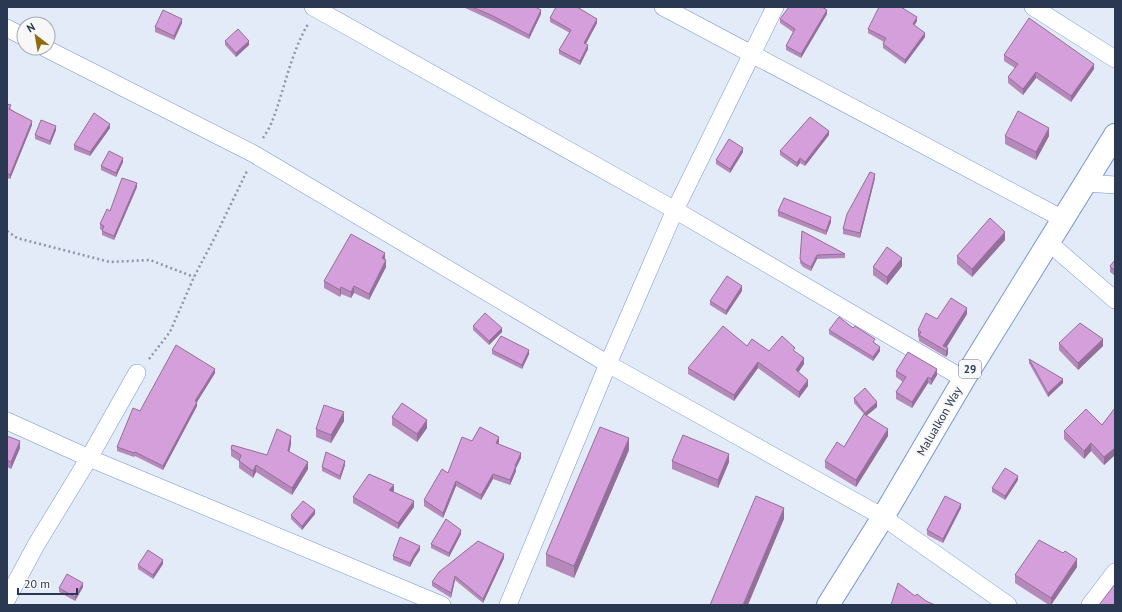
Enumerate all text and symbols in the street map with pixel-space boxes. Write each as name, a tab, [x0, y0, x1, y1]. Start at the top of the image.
north arrow	[16, 16, 56, 56]
text: N	[24, 20, 38, 35]
road number: 29	[959, 360, 981, 378]
street label: Malualkon Way	[913, 383, 965, 458]
scale bar	[18, 570, 77, 596]
text: 20 m	[24, 576, 50, 591]

